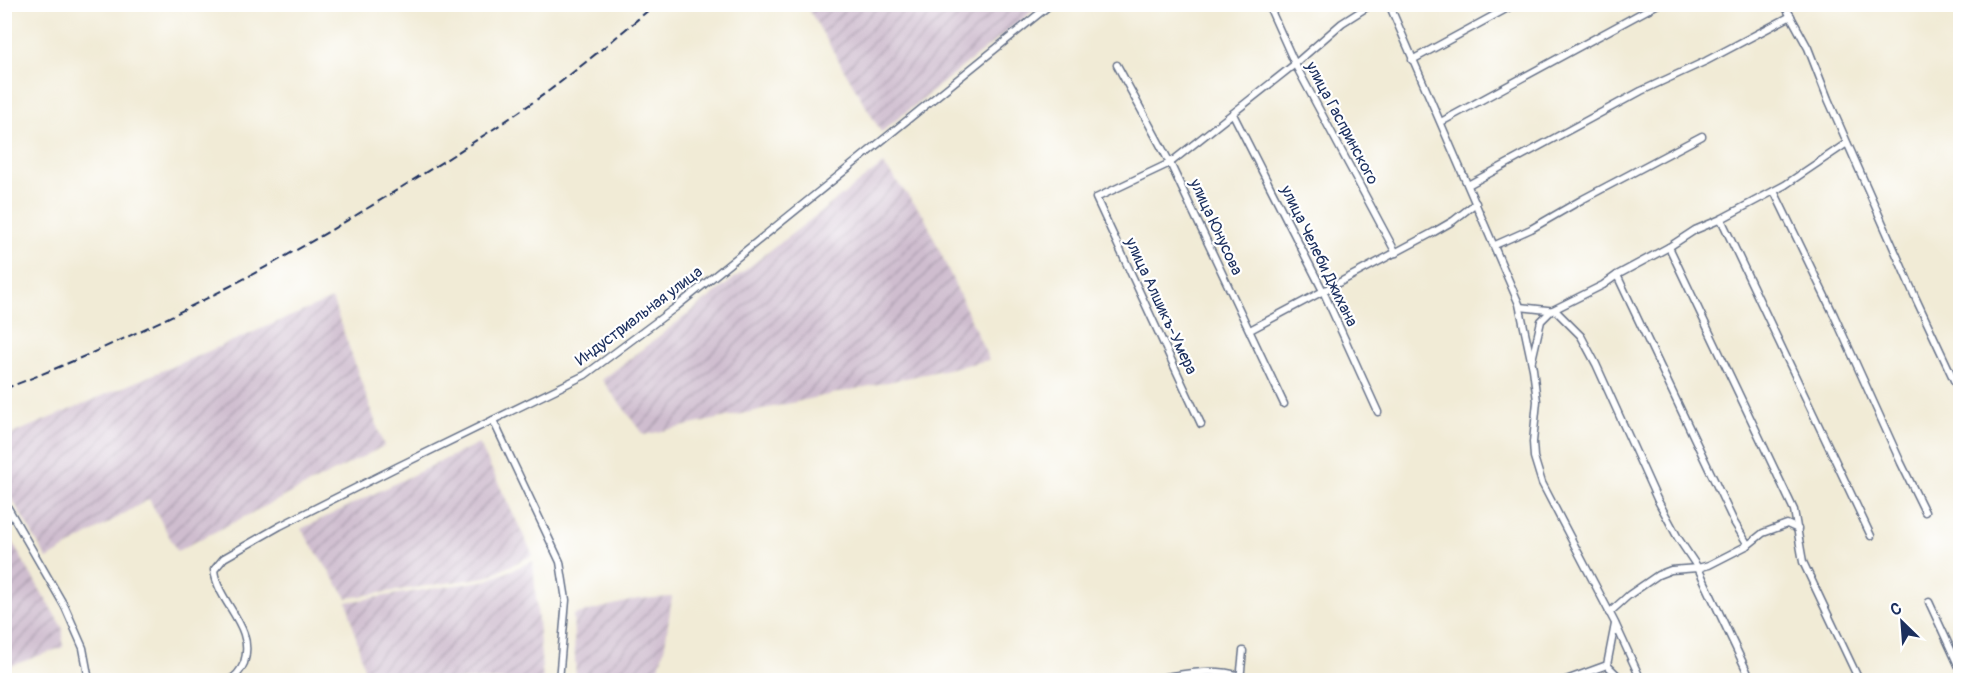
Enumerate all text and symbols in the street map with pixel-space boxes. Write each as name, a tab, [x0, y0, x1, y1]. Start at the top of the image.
street label: улица Гаспринского	[1301, 57, 1383, 188]
street label: улица Юнусова	[1185, 175, 1247, 278]
street label: улица Челеби Джихана	[1276, 181, 1362, 330]
street label: улица Алшикъ-Умера	[1120, 234, 1201, 378]
street label: Индустриальная улица	[571, 262, 707, 370]
north arrow	[1872, 592, 1932, 652]
text: С	[1887, 598, 1905, 620]

